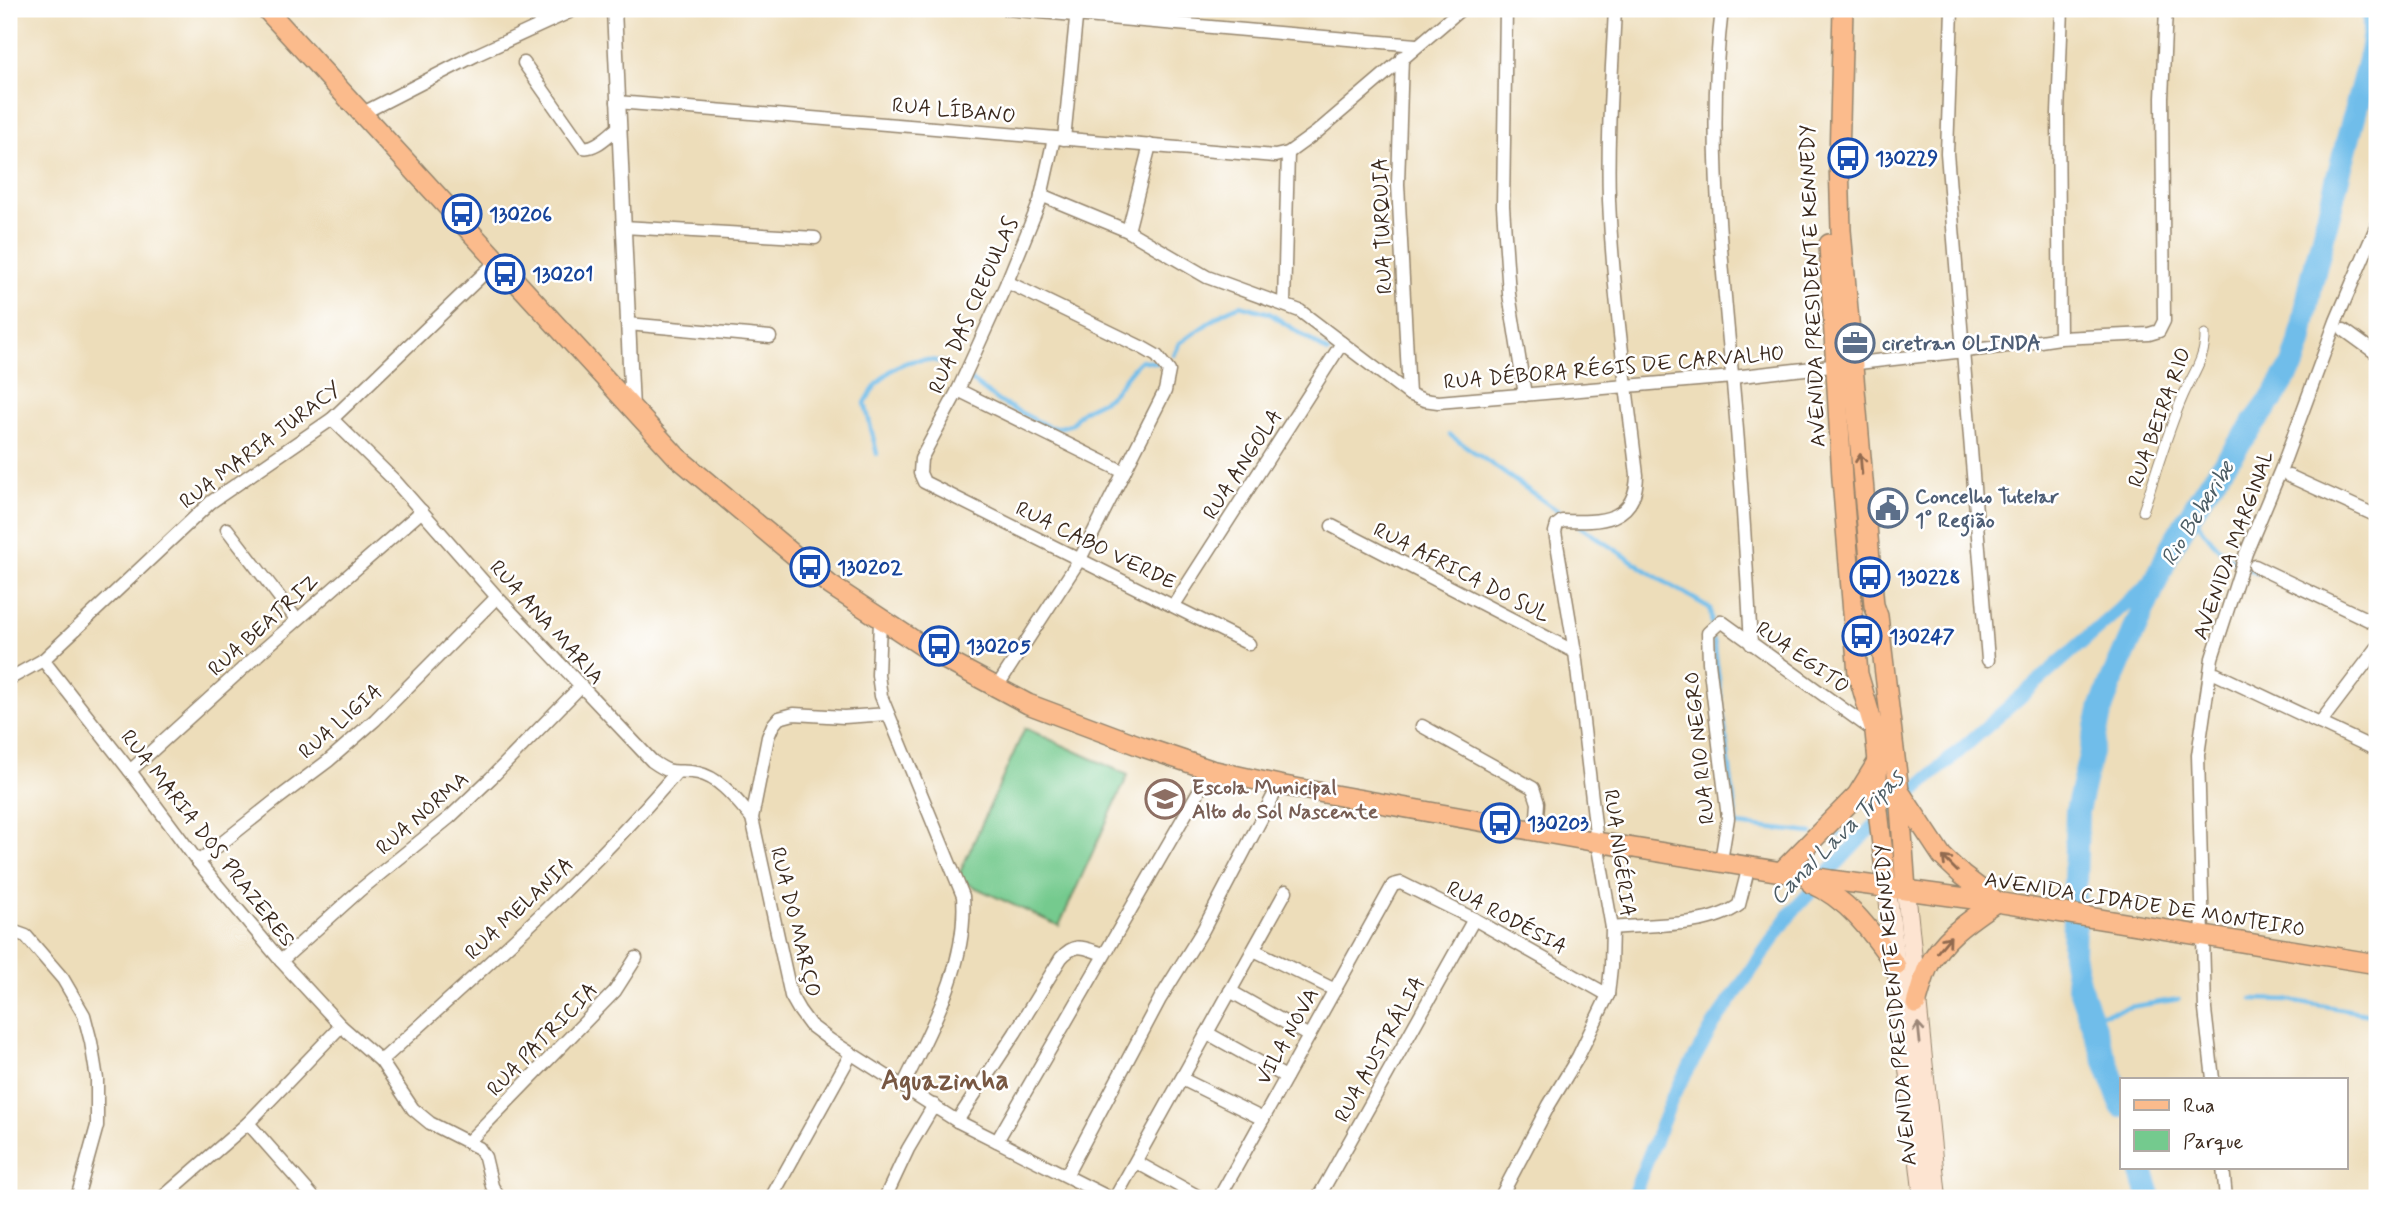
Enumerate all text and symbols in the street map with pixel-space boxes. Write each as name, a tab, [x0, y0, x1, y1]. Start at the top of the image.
street label: RUA LÍBANO	[891, 92, 1017, 130]
street label: AVENIDA PRESIDENTE KENNEDY	[1793, 124, 1833, 448]
bus stop icon: 130229	[1827, 137, 1869, 179]
place label: 130229	[1875, 145, 1938, 173]
street label: RUA TURQUIA	[1367, 157, 1399, 295]
bus stop icon: 130206	[441, 193, 483, 235]
place label: 130206	[489, 201, 552, 229]
street label: RUA DAS CREOULAS	[922, 212, 1026, 398]
bus stop icon: 130201	[484, 253, 526, 295]
place label: 130201	[532, 261, 593, 289]
office icon: ciretran OLINDA	[1834, 322, 1876, 364]
place label: ciretran OLINDA	[1882, 330, 2041, 358]
street label: RUA DÉBORA RÉGIS DE CARVALHO	[1443, 339, 1786, 397]
street label: RUA BEIRA RIO	[2122, 343, 2198, 491]
street label: RUA MARIA JURACY	[174, 376, 347, 516]
street label: RUA ANGOLA	[1197, 404, 1289, 525]
street label: AVENIDA MARGINAL	[2187, 447, 2281, 644]
one-way arrow	[1854, 453, 1867, 476]
water label: Rio Beberibe	[2155, 454, 2244, 572]
place label: Concelho Tutelar 1° Região	[1915, 483, 2059, 537]
public building icon: Concelho Tutelar 1° Região	[1867, 487, 1909, 529]
street label: RUA CABO VERDE	[1011, 495, 1180, 597]
street label: RUA AFRICA DO SUL	[1368, 516, 1555, 630]
bus stop icon: 130202	[789, 546, 831, 588]
street label: RUA ANA MARIA	[483, 554, 610, 691]
place label: 130202	[837, 554, 903, 582]
bus stop icon: 130228	[1849, 556, 1891, 598]
place label: 130228	[1897, 564, 1961, 592]
street label: RUA BEATRIZ	[202, 568, 325, 683]
street label: RUA EGITO	[1750, 615, 1855, 701]
bus stop icon: 130247	[1841, 615, 1883, 657]
place label: 130247	[1889, 623, 1955, 651]
bus stop icon: 130205	[918, 625, 960, 667]
place label: 130205	[966, 633, 1031, 661]
street label: RUA RIO NEGRO	[1678, 670, 1722, 826]
street label: RUA LIGIA	[293, 678, 388, 766]
street label: RUA MARIA DOS PRAZERES	[114, 724, 301, 953]
water label: Canal Lava Tripas	[1764, 763, 1912, 912]
street label: RUA NORMA	[370, 766, 475, 862]
place label: Escola Municipal Alto do Sol Nascente	[1192, 774, 1379, 826]
school or university icon: Escola Municipal Alto do Sol Nascente	[1144, 778, 1186, 820]
street label: RUA NIGÉRIA	[1596, 788, 1642, 919]
bus stop icon: 130203	[1479, 802, 1521, 844]
place label: 130203	[1527, 810, 1589, 838]
street label: AVENIDA PRESIDENTE KENNEDY	[1868, 842, 1924, 1167]
street label: RUA DO MARÇO	[763, 844, 827, 1000]
street label: RUA MELANIA	[459, 851, 580, 966]
one-way arrow	[1941, 855, 1958, 872]
street label: AVENIDA CIDADE DE MONTEIRO	[1983, 866, 2307, 944]
street label: RUA RODÉSIA	[1442, 874, 1572, 961]
one-way arrow	[1937, 935, 1952, 953]
street label: RUA AUSTRÁLIA	[1328, 971, 1432, 1128]
street label: RUA PATRICIA	[481, 977, 604, 1103]
street label: VILA NOVA	[1250, 983, 1326, 1090]
one-way arrow	[1912, 1022, 1925, 1045]
district label: Aguazinha	[881, 1063, 1009, 1101]
legend	[2120, 1078, 2348, 1168]
text: Rua	[2183, 1092, 2215, 1120]
text: Parque	[2183, 1128, 2244, 1156]

